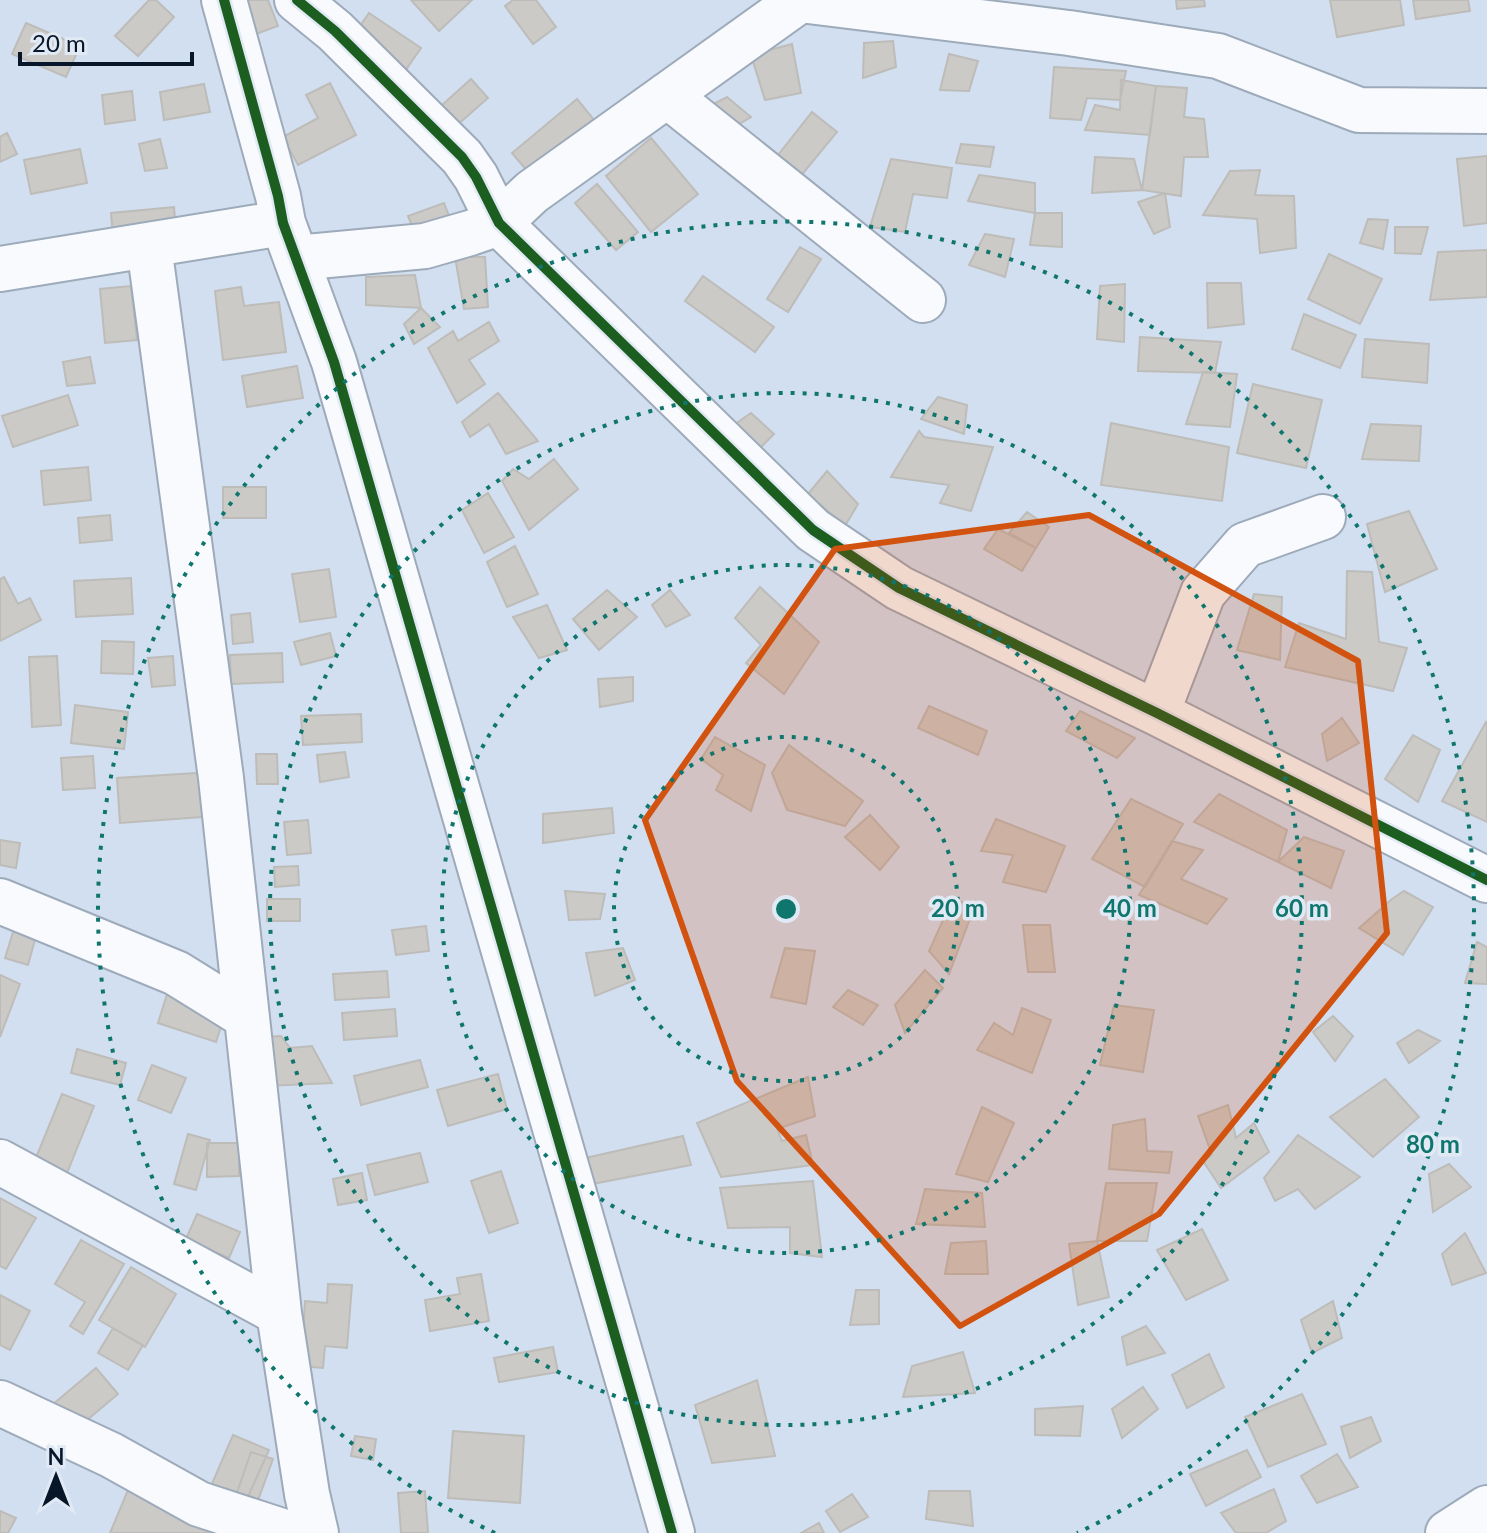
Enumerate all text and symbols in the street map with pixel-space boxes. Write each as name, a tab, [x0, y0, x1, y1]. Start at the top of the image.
scale bar	[20, 16, 192, 66]
text: 20 m	[32, 28, 86, 57]
text: 20 m	[931, 893, 985, 922]
text: 40 m	[1103, 893, 1157, 922]
text: 60 m	[1275, 893, 1329, 922]
centre of rings	[772, 895, 800, 923]
text: 80 m	[1406, 1129, 1460, 1158]
north arrow	[16, 1437, 96, 1517]
text: N	[48, 1443, 64, 1470]

